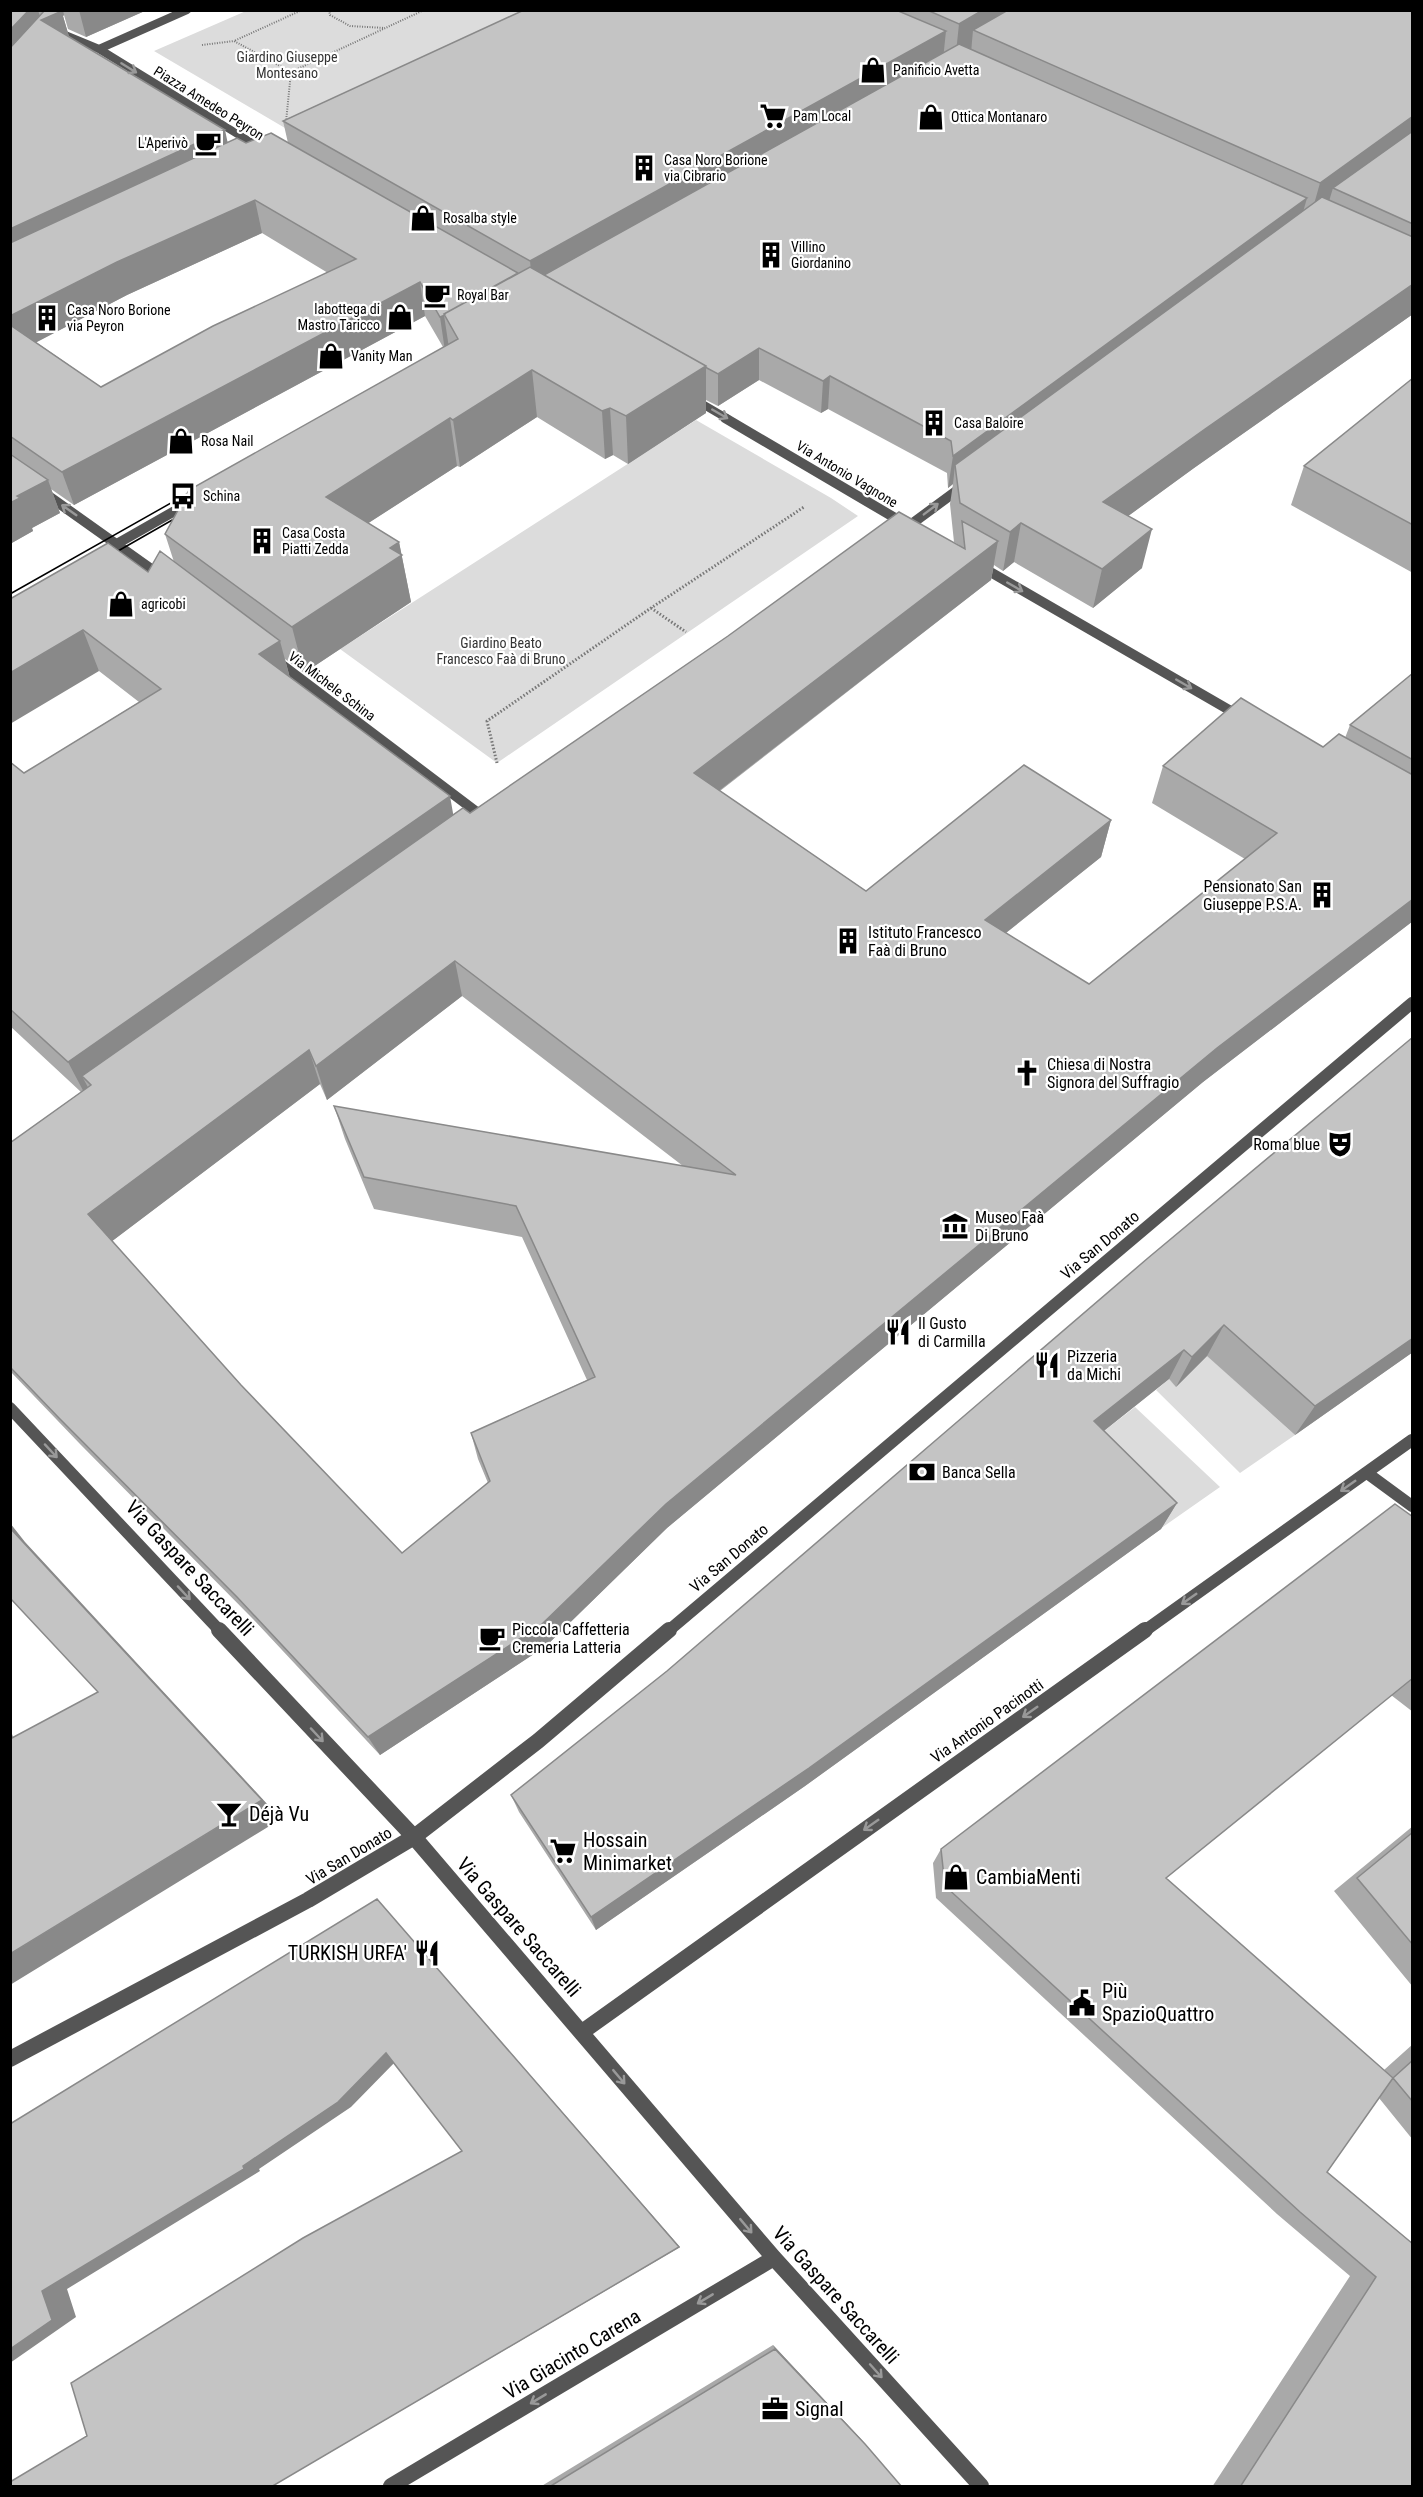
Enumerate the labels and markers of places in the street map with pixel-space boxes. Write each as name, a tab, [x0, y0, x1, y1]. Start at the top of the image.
shop icon: Panificio Avetta	[858, 55, 888, 85]
place label: Panificio Avetta	[893, 62, 979, 78]
supermarket icon: Pam Local	[758, 101, 788, 131]
shop icon: Ottica Montanaro	[916, 102, 946, 132]
place label: Pam Local	[793, 108, 851, 124]
place label: Ottica Montanaro	[951, 109, 1047, 125]
cafe icon: L'Aperivò	[193, 128, 223, 158]
place label: L'Aperivò	[138, 135, 188, 151]
place label: Casa Noro Borione via Cibrario	[664, 152, 768, 184]
building icon: Casa Noro Borione via Cibrario	[629, 153, 659, 183]
shop icon: Rosalba style	[408, 203, 438, 233]
place label: Rosalba style	[443, 210, 517, 226]
place label: Villino Giordanino	[791, 239, 851, 271]
building icon: Villino Giordanino	[756, 240, 786, 270]
cafe icon: Royal Bar	[422, 280, 452, 310]
place label: Royal Bar	[457, 287, 509, 303]
place label: labottega di Mastro Taricco	[297, 301, 380, 333]
place label: Casa Noro Borione via Peyron	[67, 302, 171, 334]
shop icon: labottega di Mastro Taricco	[385, 302, 415, 332]
building icon: Casa Noro Borione via Peyron	[32, 303, 62, 333]
shop icon: Vanity Man	[316, 341, 346, 371]
place label: Vanity Man	[351, 348, 412, 364]
building icon: Casa Baloire	[919, 408, 949, 438]
place label: Casa Baloire	[954, 415, 1024, 431]
shop icon: Rosa Nail	[166, 426, 196, 456]
place label: Rosa Nail	[201, 433, 254, 449]
bus stop icon: Schina	[168, 481, 198, 511]
place label: Schina	[203, 488, 240, 504]
place label: Casa Costa Piatti Zedda	[282, 525, 349, 557]
building icon: Casa Costa Piatti Zedda	[247, 526, 277, 556]
shop icon: agricobi	[106, 589, 136, 619]
place label: agricobi	[141, 596, 186, 612]
place label: Pensionato San Giuseppe P.S.A.	[1203, 877, 1302, 914]
building icon: Pensionato San Giuseppe P.S.A.	[1307, 880, 1337, 910]
place label: Istituto Francesco Faà di Bruno	[868, 923, 982, 960]
building icon: Istituto Francesco Faà di Bruno	[833, 926, 863, 956]
place label: Chiesa di Nostra Signora del Suffragio	[1047, 1055, 1179, 1092]
church icon: Chiesa di Nostra Signora del Suffragio	[1012, 1058, 1042, 1088]
theatre icon: Roma blue	[1325, 1129, 1355, 1159]
place label: Roma blue	[1253, 1135, 1320, 1154]
place label: Museo Faà Di Bruno	[975, 1208, 1044, 1245]
museum icon: Museo Faà Di Bruno	[940, 1211, 970, 1241]
place label: Il Gusto di Carmilla	[918, 1314, 986, 1351]
restaurant icon: Il Gusto di Carmilla	[883, 1317, 913, 1347]
place label: Pizzeria da Michi	[1067, 1347, 1121, 1384]
restaurant icon: Pizzeria da Michi	[1032, 1350, 1062, 1380]
bank icon: Banca Sella	[907, 1457, 937, 1487]
place label: Banca Sella	[942, 1463, 1016, 1482]
place label: Piccola Caffetteria Cremeria Latteria	[512, 1620, 630, 1657]
cafe icon: Piccola Caffetteria Cremeria Latteria	[477, 1623, 507, 1653]
bar icon: Déjà Vu	[214, 1799, 244, 1829]
place label: Déjà Vu	[249, 1802, 309, 1826]
place label: Hossain Minimarket	[583, 1828, 672, 1875]
supermarket icon: Hossain Minimarket	[548, 1836, 578, 1866]
shop icon: CambiaMenti	[941, 1862, 971, 1892]
place label: CambiaMenti	[976, 1865, 1081, 1889]
restaurant icon: TURKISH URFA'	[412, 1938, 442, 1968]
place label: TURKISH URFA'	[288, 1941, 407, 1965]
place label: Più SpazioQuattro	[1102, 1979, 1214, 2026]
public building icon: Più SpazioQuattro	[1067, 1988, 1097, 2018]
office icon: Signal	[760, 2394, 790, 2424]
place label: Signal	[795, 2397, 844, 2421]

